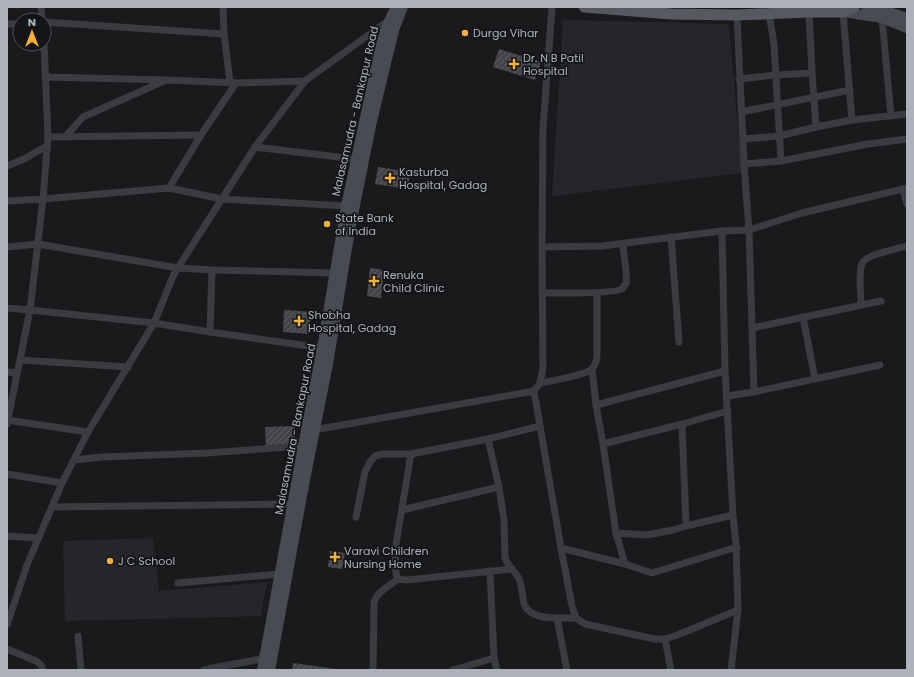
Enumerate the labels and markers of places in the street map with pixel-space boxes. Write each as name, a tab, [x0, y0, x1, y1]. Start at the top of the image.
place label: Durga Vihar	[473, 25, 538, 41]
marker: Durga Vihar	[460, 28, 470, 38]
place label: Dr. N B Patil Hospital	[523, 50, 584, 79]
marker: Dr. N B Patil Hospital	[508, 58, 520, 70]
place label: Kasturba Hospital, Gadag	[399, 164, 487, 193]
marker: Kasturba Hospital, Gadag	[384, 172, 396, 184]
place label: State Bank of India	[335, 210, 394, 239]
marker: State Bank of India	[322, 219, 332, 229]
place label: Renuka Child Clinic	[383, 267, 445, 296]
marker: Renuka Child Clinic	[368, 275, 380, 287]
place label: Shobha Hospital, Gadag	[308, 307, 396, 336]
marker: Shobha Hospital, Gadag	[293, 315, 305, 327]
place label: Varavi Children Nursing Home	[344, 543, 429, 572]
marker: Varavi Children Nursing Home	[329, 551, 341, 563]
place label: J C School	[118, 553, 175, 569]
marker: J C School	[105, 556, 115, 566]

